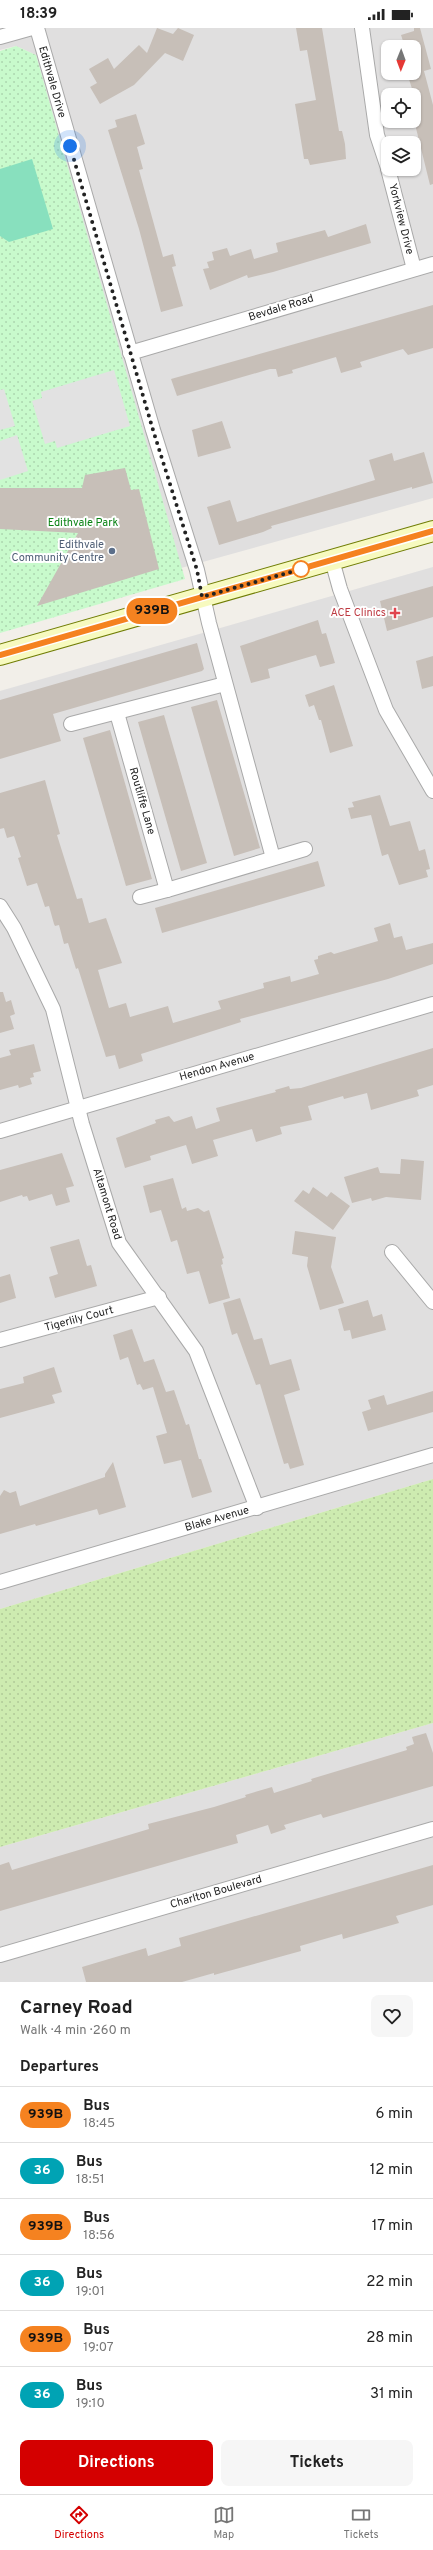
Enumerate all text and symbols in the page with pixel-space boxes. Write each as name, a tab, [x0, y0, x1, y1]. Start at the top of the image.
text: 18:39	[20, 5, 57, 24]
north arrow	[381, 40, 421, 80]
map controls	[381, 40, 421, 176]
street label: Edithvale Drive	[35, 45, 69, 120]
button: locate	[381, 88, 421, 128]
your location	[60, 136, 80, 156]
button: layers	[381, 136, 421, 176]
street label: Yorkview Drive	[385, 182, 417, 256]
street label: Bevdale Road	[247, 291, 315, 325]
park label: Edithvale Park	[48, 516, 118, 530]
place label: Edithvale Community Centre	[11, 538, 104, 565]
marker: Edithvale Community Centre	[107, 546, 117, 556]
unlabelled marker	[292, 560, 310, 578]
line badge: 939B	[124, 598, 180, 624]
text: 939B	[134, 602, 170, 619]
place label: ACE Clinics	[331, 606, 386, 620]
marker: ACE Clinics	[389, 607, 401, 619]
street label: Routliffe Lane	[126, 766, 158, 836]
street label: Hendon Avenue	[178, 1050, 256, 1084]
street label: Altamont Road	[89, 1167, 125, 1241]
street label: Tigerlily Court	[43, 1303, 115, 1335]
street label: Blake Avenue	[183, 1503, 251, 1535]
street label: Charlton Boulevard	[168, 1872, 264, 1912]
button: heart	[371, 1995, 413, 2037]
text: Carney Road	[20, 1996, 133, 2020]
text: Walk · 4 min · 260 m	[20, 2023, 131, 2039]
text: Departures	[20, 2058, 99, 2077]
text: Bus	[83, 2097, 110, 2116]
text: 6 min	[376, 2105, 413, 2124]
text: 939B	[28, 2106, 63, 2123]
text: 18:45	[83, 2116, 115, 2132]
text: Bus	[76, 2153, 103, 2172]
text: 12 min	[370, 2161, 413, 2180]
text: 36	[34, 2162, 51, 2179]
text: 18:51	[76, 2172, 105, 2188]
text: Bus	[83, 2209, 110, 2228]
text: 17 min	[372, 2217, 413, 2236]
text: 939B	[28, 2218, 63, 2235]
text: 18:56	[83, 2228, 115, 2244]
text: Bus	[76, 2265, 103, 2284]
text: 22 min	[366, 2273, 413, 2292]
text: 36	[34, 2274, 51, 2291]
text: 19:01	[76, 2284, 105, 2300]
text: Bus	[83, 2321, 110, 2340]
text: 28 min	[366, 2329, 413, 2348]
text: 939B	[28, 2330, 63, 2347]
text: 19:07	[83, 2340, 114, 2356]
text: Bus	[76, 2377, 103, 2396]
text: 31 min	[370, 2385, 413, 2404]
text: 36	[34, 2386, 51, 2403]
text: 19:10	[76, 2396, 105, 2412]
button: Directions	[20, 2440, 213, 2486]
button: Tickets	[221, 2440, 413, 2486]
tab: Directions	[54, 2504, 104, 2542]
tab: Map	[213, 2504, 235, 2542]
tab: Tickets	[343, 2504, 379, 2542]

